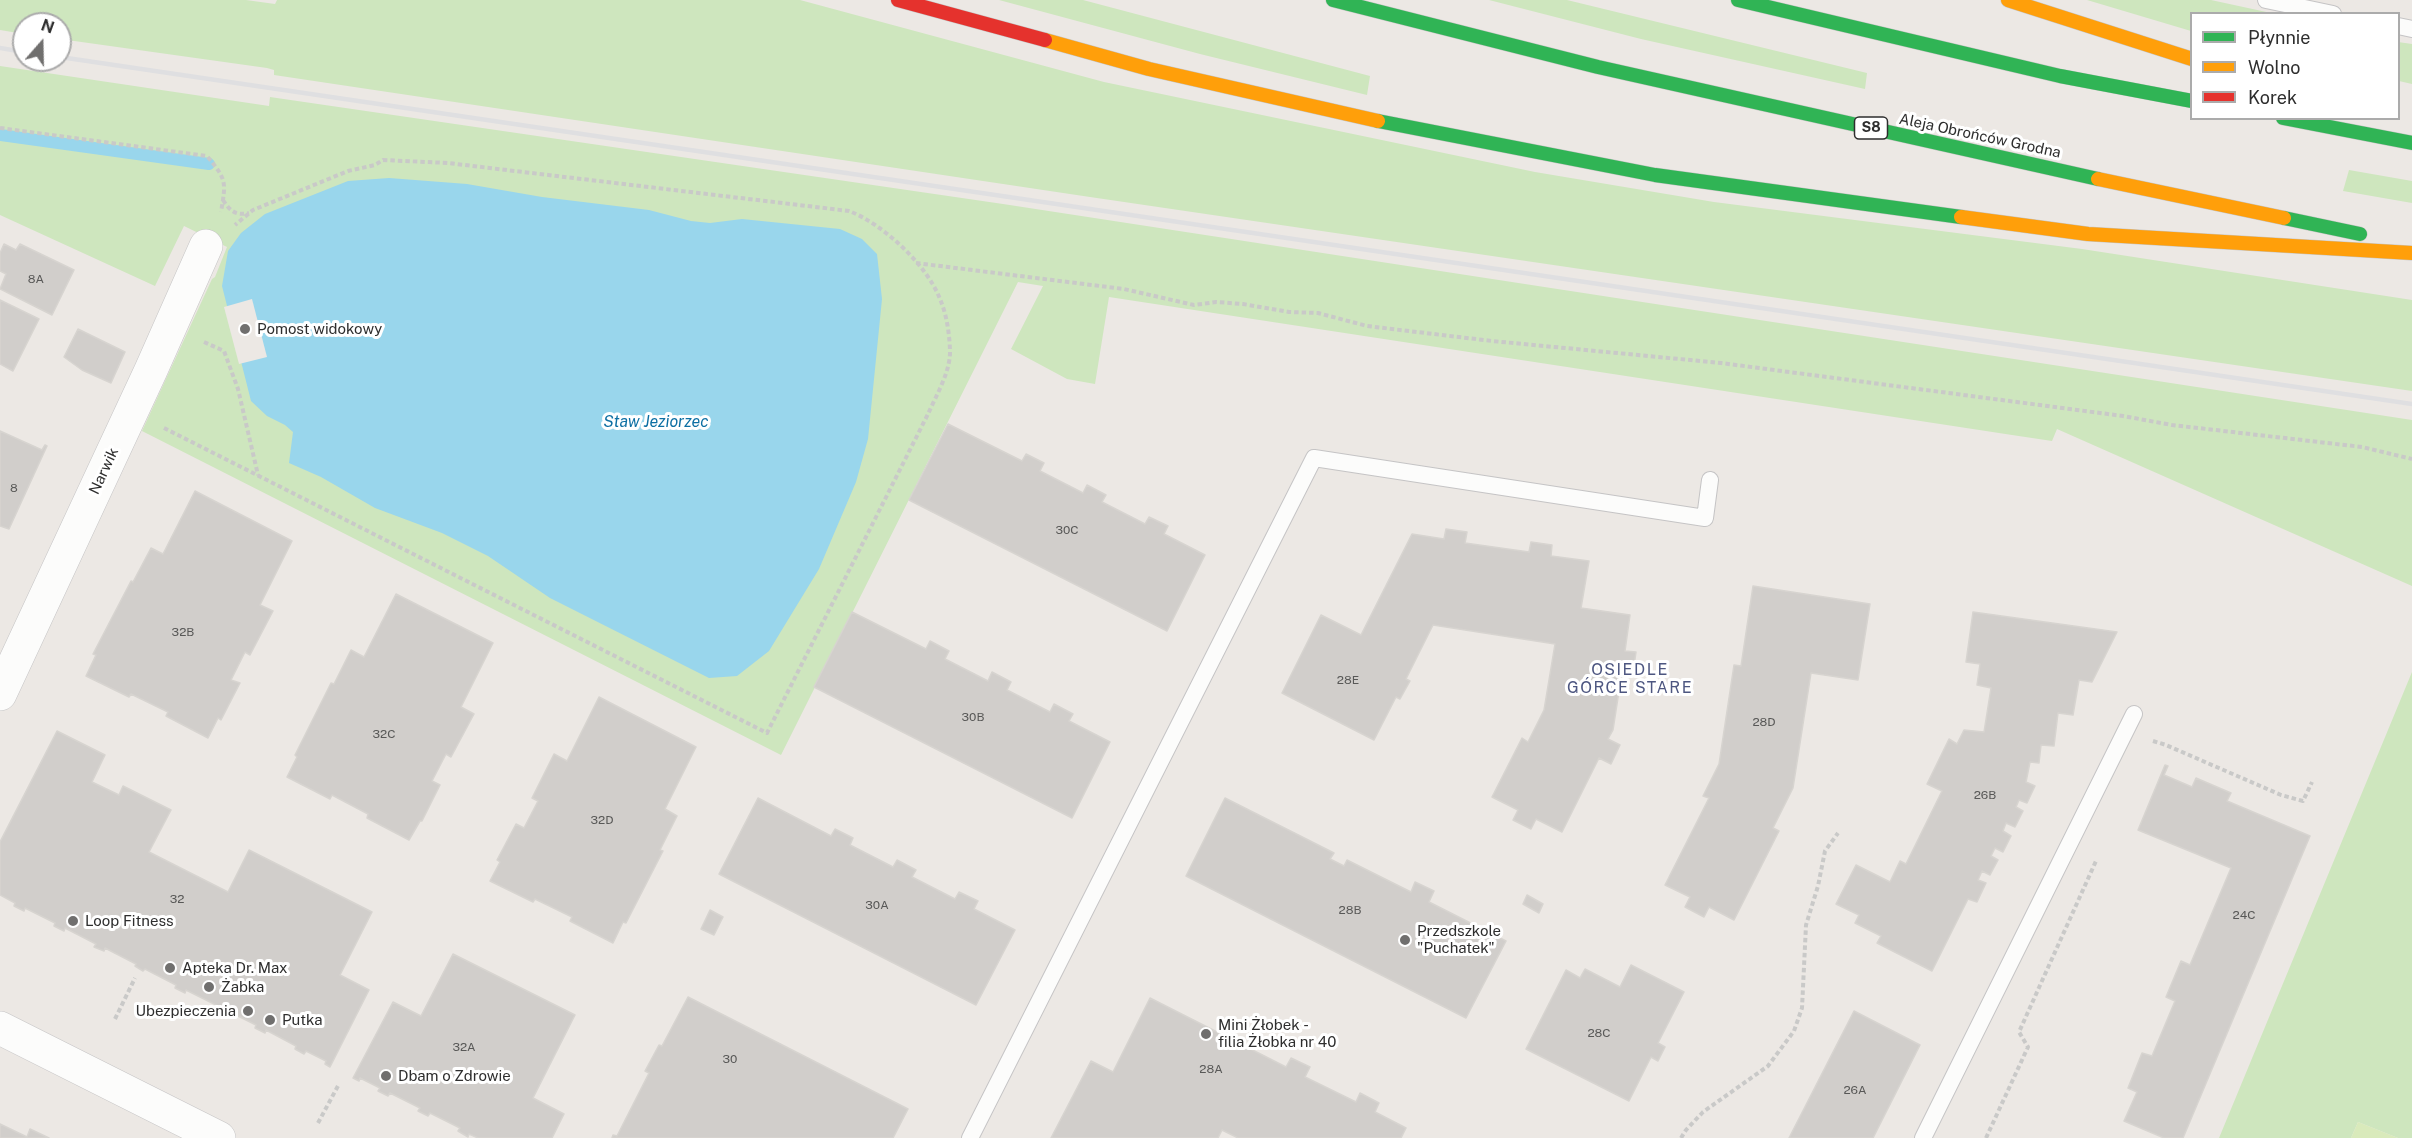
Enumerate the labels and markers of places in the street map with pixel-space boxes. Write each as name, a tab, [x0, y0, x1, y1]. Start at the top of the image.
place label: Pomost widokowy	[257, 320, 382, 338]
marker: Pomost widokowy	[238, 322, 252, 336]
place label: Loop Fitness	[85, 912, 174, 930]
marker: Loop Fitness	[66, 914, 80, 928]
place label: Przedszkole "Puchatek"	[1417, 922, 1501, 957]
marker: Przedszkole "Puchatek"	[1398, 933, 1412, 947]
place label: Apteka Dr. Max	[182, 959, 288, 977]
marker: Apteka Dr. Max	[163, 961, 177, 975]
place label: Żabka	[221, 978, 264, 996]
marker: Żabka	[202, 980, 216, 994]
place label: Ubezpieczenia	[136, 1002, 236, 1020]
marker: Ubezpieczenia	[241, 1004, 255, 1018]
place label: Putka	[282, 1011, 323, 1029]
marker: Putka	[263, 1013, 277, 1027]
place label: Mini Żłobek - filia Żłobka nr 40	[1218, 1016, 1336, 1051]
marker: Mini Żłobek - filia Żłobka nr 40	[1199, 1027, 1213, 1041]
place label: Dbam o Zdrowie	[398, 1067, 511, 1085]
marker: Dbam o Zdrowie	[379, 1069, 393, 1083]

